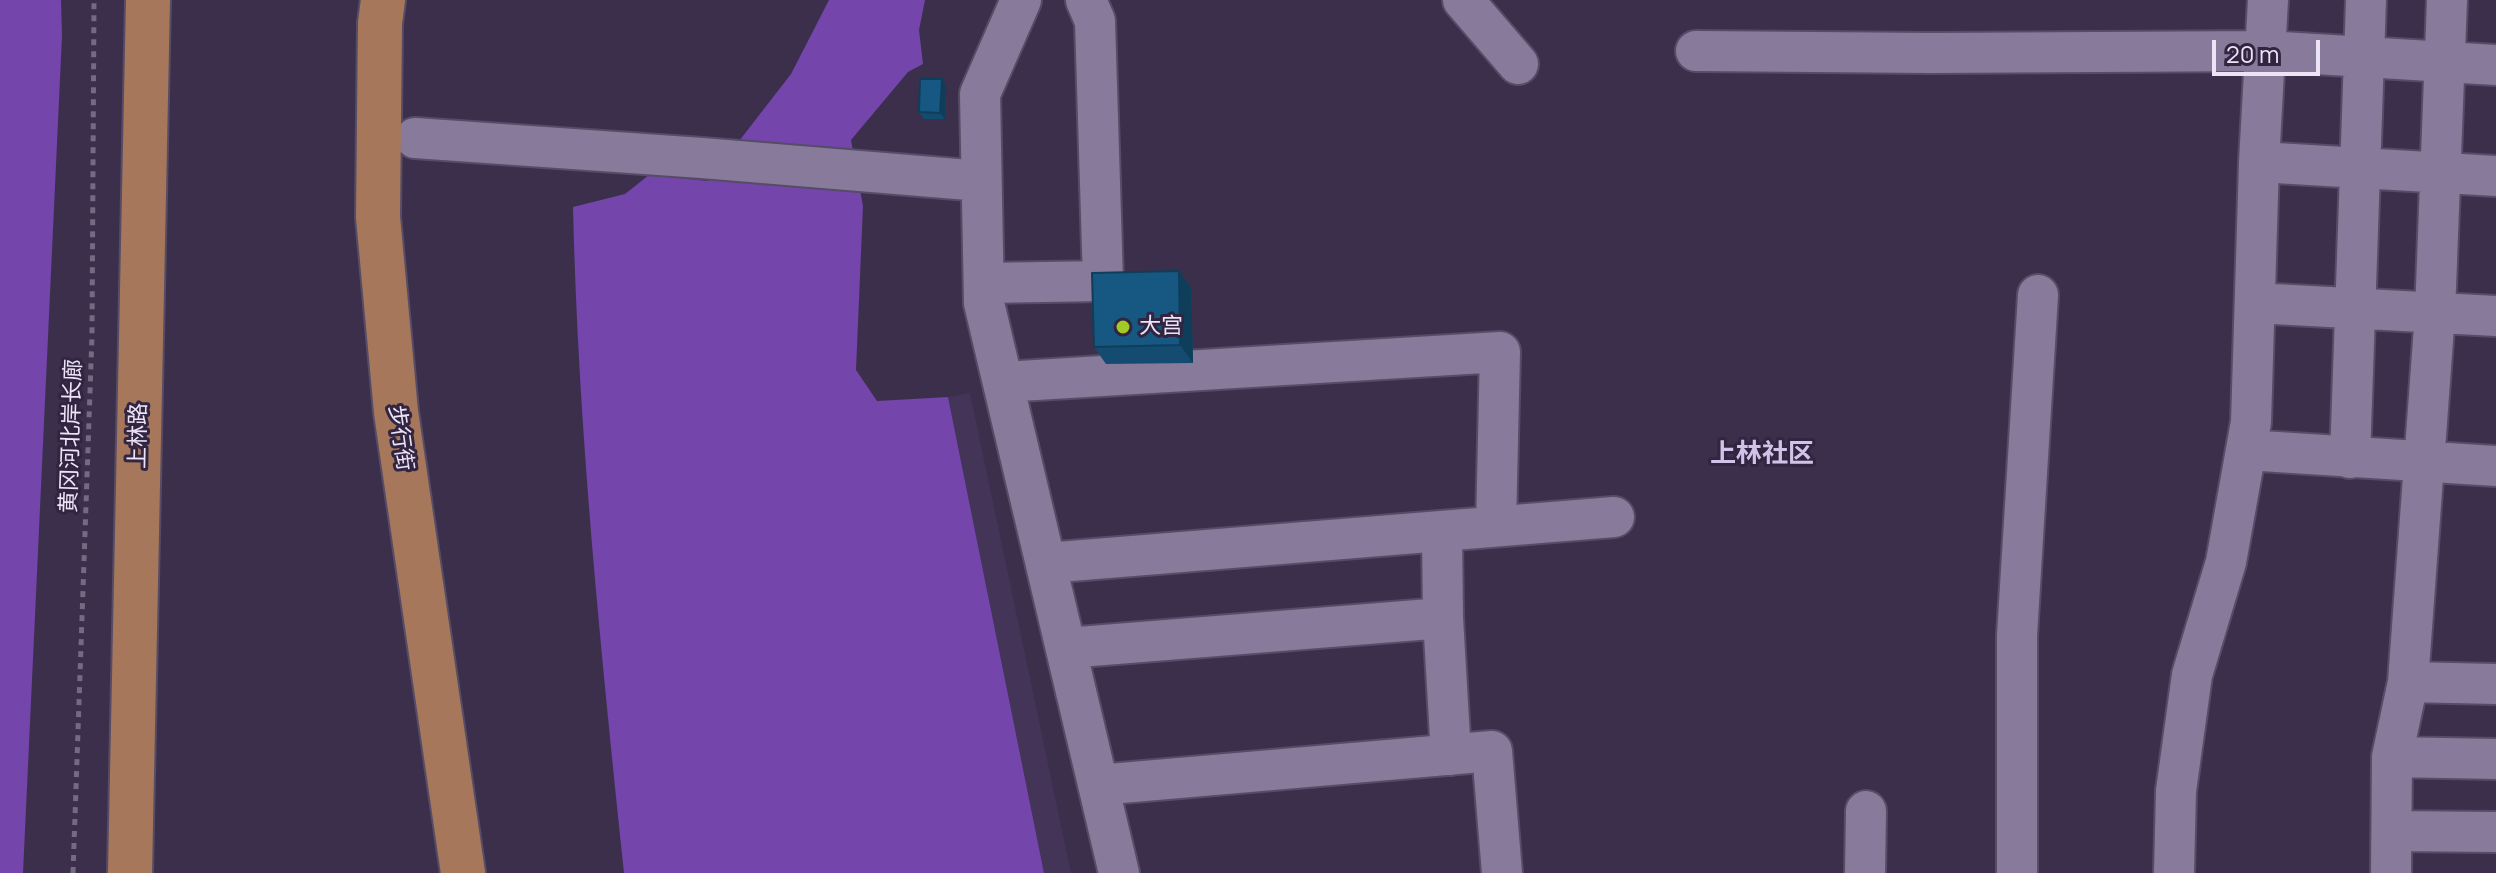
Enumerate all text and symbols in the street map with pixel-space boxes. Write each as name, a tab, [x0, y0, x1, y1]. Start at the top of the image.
scale bar	[2216, 24, 2324, 74]
text: 20 m	[2226, 37, 2279, 70]
place label: 大宫	[1139, 314, 1183, 340]
marker: 大宫	[1114, 318, 1132, 336]
street label: 黄冈河北岸长廊	[56, 359, 88, 513]
street label: 上林路	[125, 403, 153, 469]
street label: 步行街	[382, 403, 418, 473]
district label: 上林社区	[1710, 439, 1814, 471]

